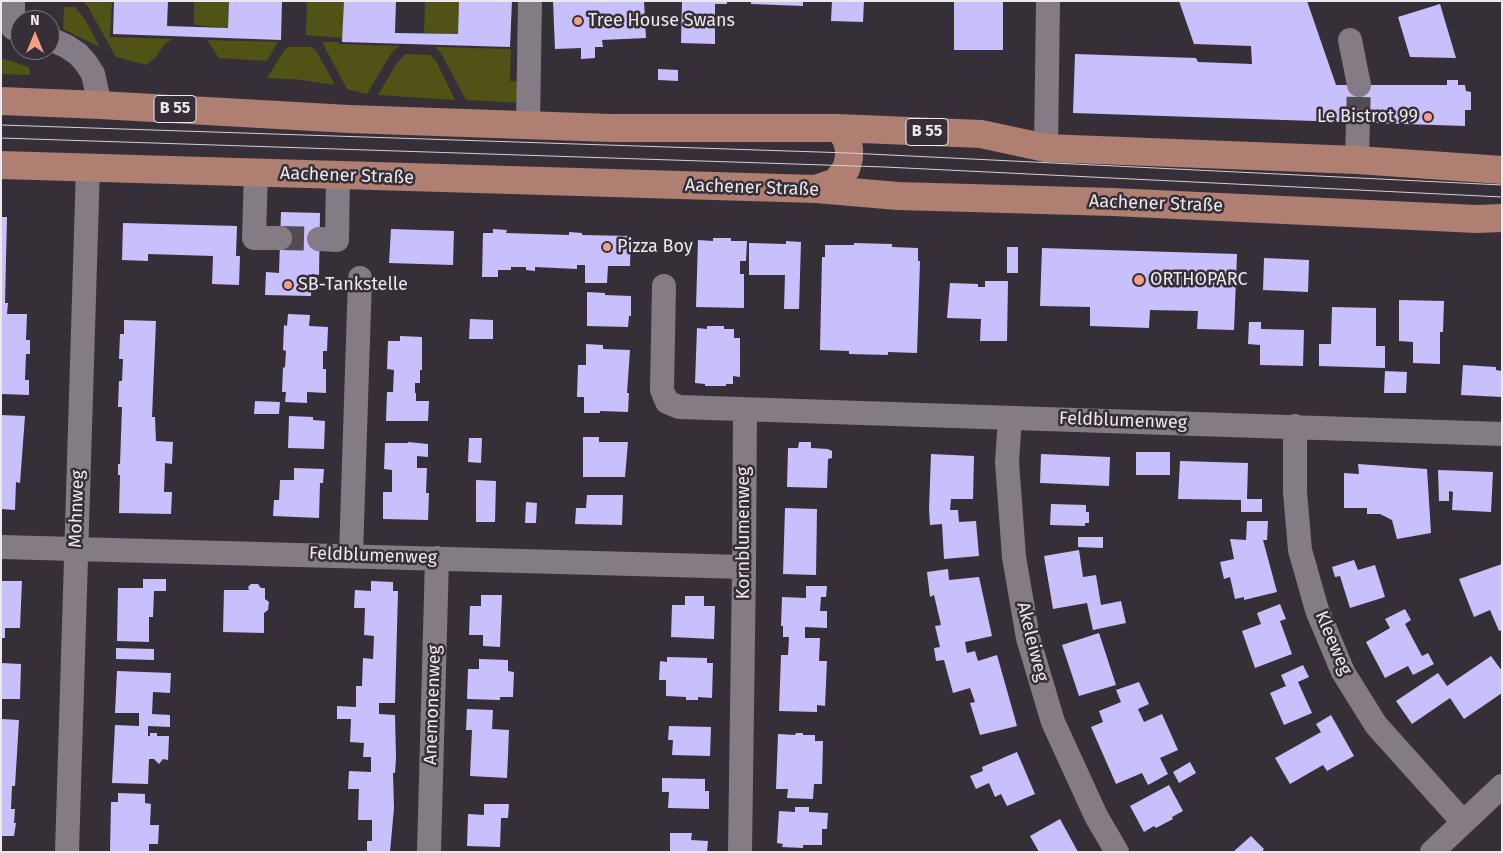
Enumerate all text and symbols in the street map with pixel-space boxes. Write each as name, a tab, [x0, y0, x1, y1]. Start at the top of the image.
north arrow	[10, 10, 60, 60]
place label: Tree House Swans	[588, 10, 735, 32]
text: N	[30, 12, 40, 29]
marker: Tree House Swans	[572, 15, 584, 27]
road number: B 55	[154, 96, 196, 122]
place label: Le Bistrot 99	[1317, 106, 1418, 128]
marker: Le Bistrot 99	[1422, 111, 1434, 123]
road number: B 55	[906, 118, 948, 146]
street label: Aachener Straße	[280, 163, 414, 189]
street label: Aachener Straße	[685, 175, 819, 201]
street label: Aachener Straße	[1089, 191, 1223, 217]
place label: Pizza Boy	[617, 236, 693, 258]
marker: Pizza Boy	[601, 241, 613, 253]
place label: ORTHOPARC	[1150, 269, 1247, 291]
marker: ORTHOPARC	[1132, 273, 1146, 287]
place label: SB-Tankstelle	[298, 274, 408, 296]
marker: SB-Tankstelle	[282, 279, 294, 291]
street label: Feldblumenweg	[1059, 408, 1187, 434]
street label: Kornblumenweg	[733, 467, 755, 599]
street label: Mohnweg	[65, 470, 89, 548]
street label: Feldblumenweg	[309, 543, 437, 569]
street label: Akeleiweg	[1012, 600, 1052, 684]
street label: Kleeweg	[1310, 608, 1356, 678]
street label: Anemonenweg	[420, 645, 446, 765]

